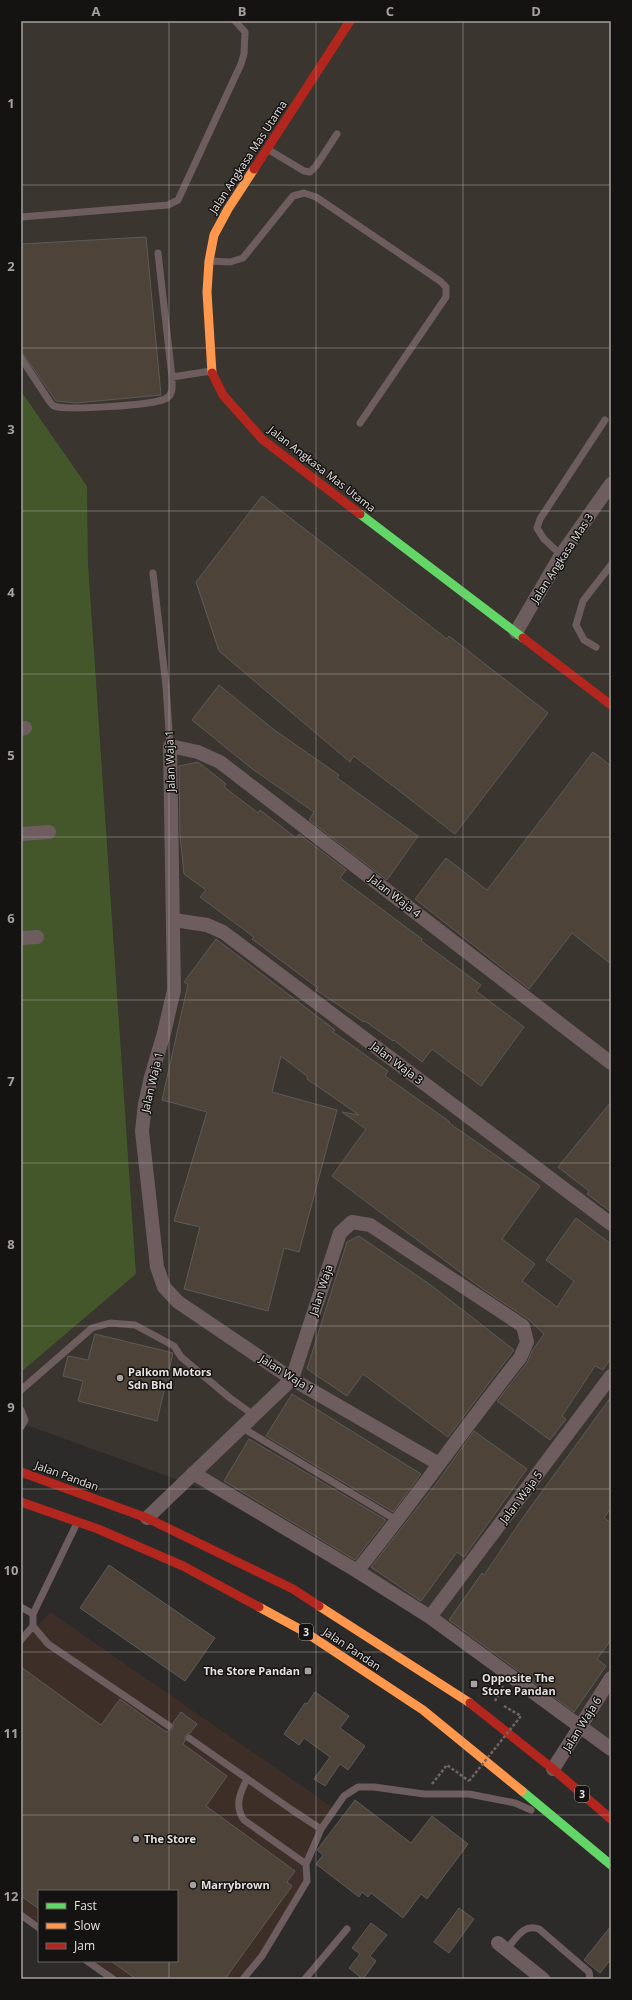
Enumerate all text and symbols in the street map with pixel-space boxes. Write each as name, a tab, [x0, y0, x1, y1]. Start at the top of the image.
text: A	[92, 2, 101, 20]
text: B	[238, 2, 247, 20]
text: C	[386, 2, 394, 20]
text: D	[531, 2, 541, 20]
text: 1	[7, 94, 15, 112]
street label: Jalan Angkasa Mas Utama	[205, 97, 290, 217]
text: 2	[7, 257, 15, 275]
text: 3	[7, 420, 15, 438]
street label: Jalan Angkasa Mas Utama	[265, 422, 379, 515]
street label: Jalan Angkasa Mas 3	[526, 510, 596, 606]
text: 4	[7, 583, 15, 601]
street label: Jalan Waja 1	[161, 730, 178, 793]
text: 5	[7, 746, 15, 764]
street label: Jalan Waja 4	[366, 870, 425, 921]
text: 6	[7, 909, 15, 927]
street label: Jalan Waja 3	[367, 1037, 427, 1087]
street label: Jalan Waja 1	[137, 1050, 166, 1115]
text: 7	[7, 1072, 15, 1090]
text: 8	[7, 1235, 15, 1253]
street label: Jalan Waja	[305, 1262, 336, 1318]
street label: Jalan Waja 1	[256, 1350, 317, 1396]
place label: Palkom Motors Sdn Bhd	[128, 1364, 212, 1392]
marker: Palkom Motors Sdn Bhd	[115, 1373, 125, 1383]
text: 9	[7, 1398, 15, 1416]
street label: Jalan Pandan	[32, 1457, 101, 1494]
street label: Jalan Waja 5	[495, 1467, 545, 1527]
text: 10	[4, 1561, 18, 1579]
street label: Jalan Pandan	[320, 1623, 384, 1673]
road number: 3	[299, 1624, 313, 1640]
place label: The Store Pandan	[203, 1663, 300, 1678]
marker: The Store Pandan	[303, 1666, 313, 1676]
place label: Opposite The Store Pandan	[482, 1670, 556, 1698]
marker: Opposite The Store Pandan	[469, 1679, 479, 1689]
street label: Jalan Waja 6	[558, 1694, 604, 1755]
text: 11	[4, 1724, 18, 1742]
road number: 3	[575, 1786, 589, 1802]
place label: The Store	[144, 1831, 197, 1846]
marker: The Store	[131, 1834, 141, 1844]
place label: Marrybrown	[201, 1877, 270, 1892]
marker: Marrybrown	[188, 1880, 198, 1890]
text: 12	[4, 1887, 19, 1905]
legend	[38, 1890, 178, 1962]
text: Fast	[74, 1897, 97, 1914]
text: Slow	[74, 1917, 101, 1934]
text: Jam	[73, 1937, 95, 1954]

